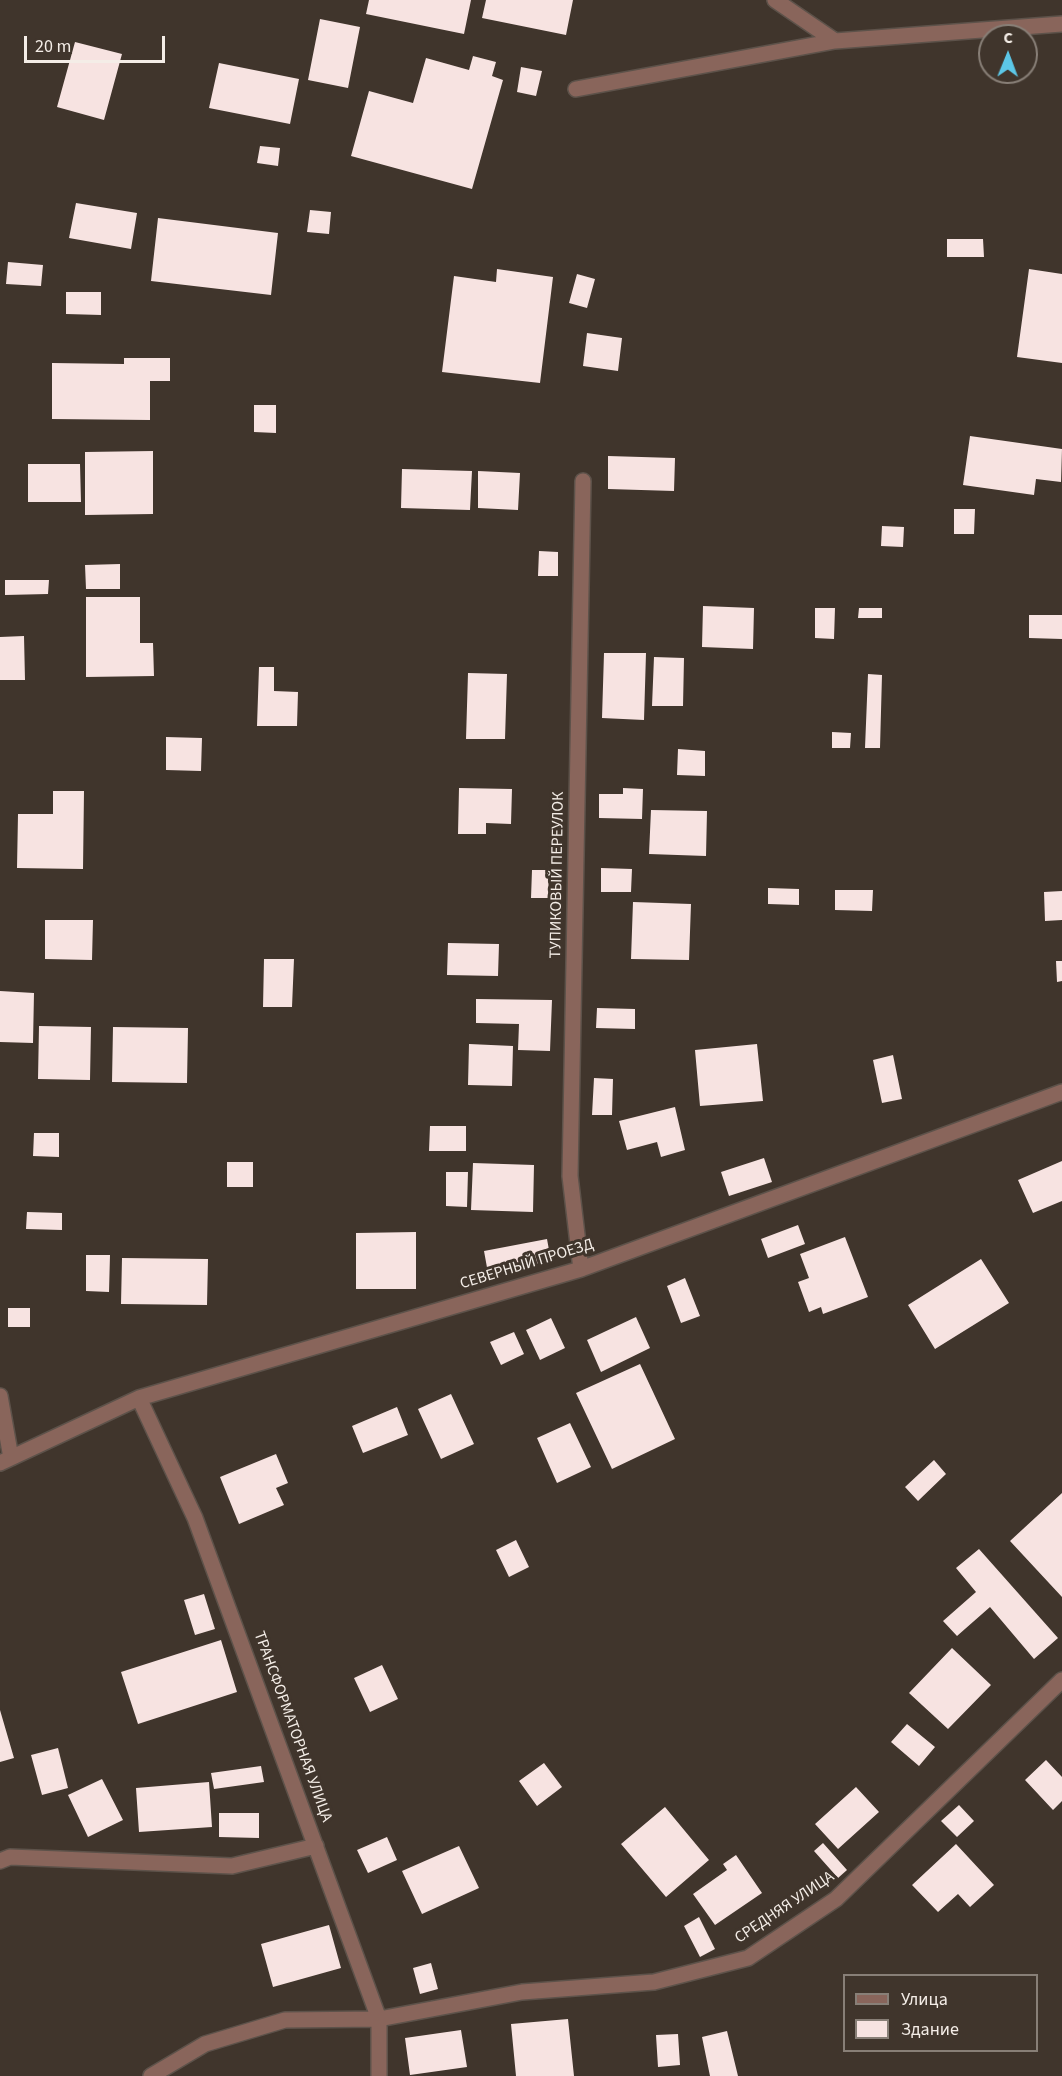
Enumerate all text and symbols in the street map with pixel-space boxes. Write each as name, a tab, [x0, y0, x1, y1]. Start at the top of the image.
scale bar	[27, 24, 168, 62]
north arrow	[978, 24, 1038, 84]
text: С	[1003, 27, 1013, 49]
text: 20 m	[35, 34, 71, 59]
street label: ТУПИКОВЫЙ ПЕРЕУЛОК	[547, 792, 569, 958]
street label: СЕВЕРНЫЙ ПРОЕЗД	[458, 1236, 596, 1294]
street label: ТРАНСФОРМАТОРНАЯ УЛИЦА	[249, 1629, 335, 1825]
street label: СРЕДНЯЯ УЛИЦА	[732, 1868, 838, 1948]
legend	[843, 1974, 1038, 2052]
text: Улица	[901, 1987, 948, 2012]
text: Здание	[901, 2017, 959, 2042]

